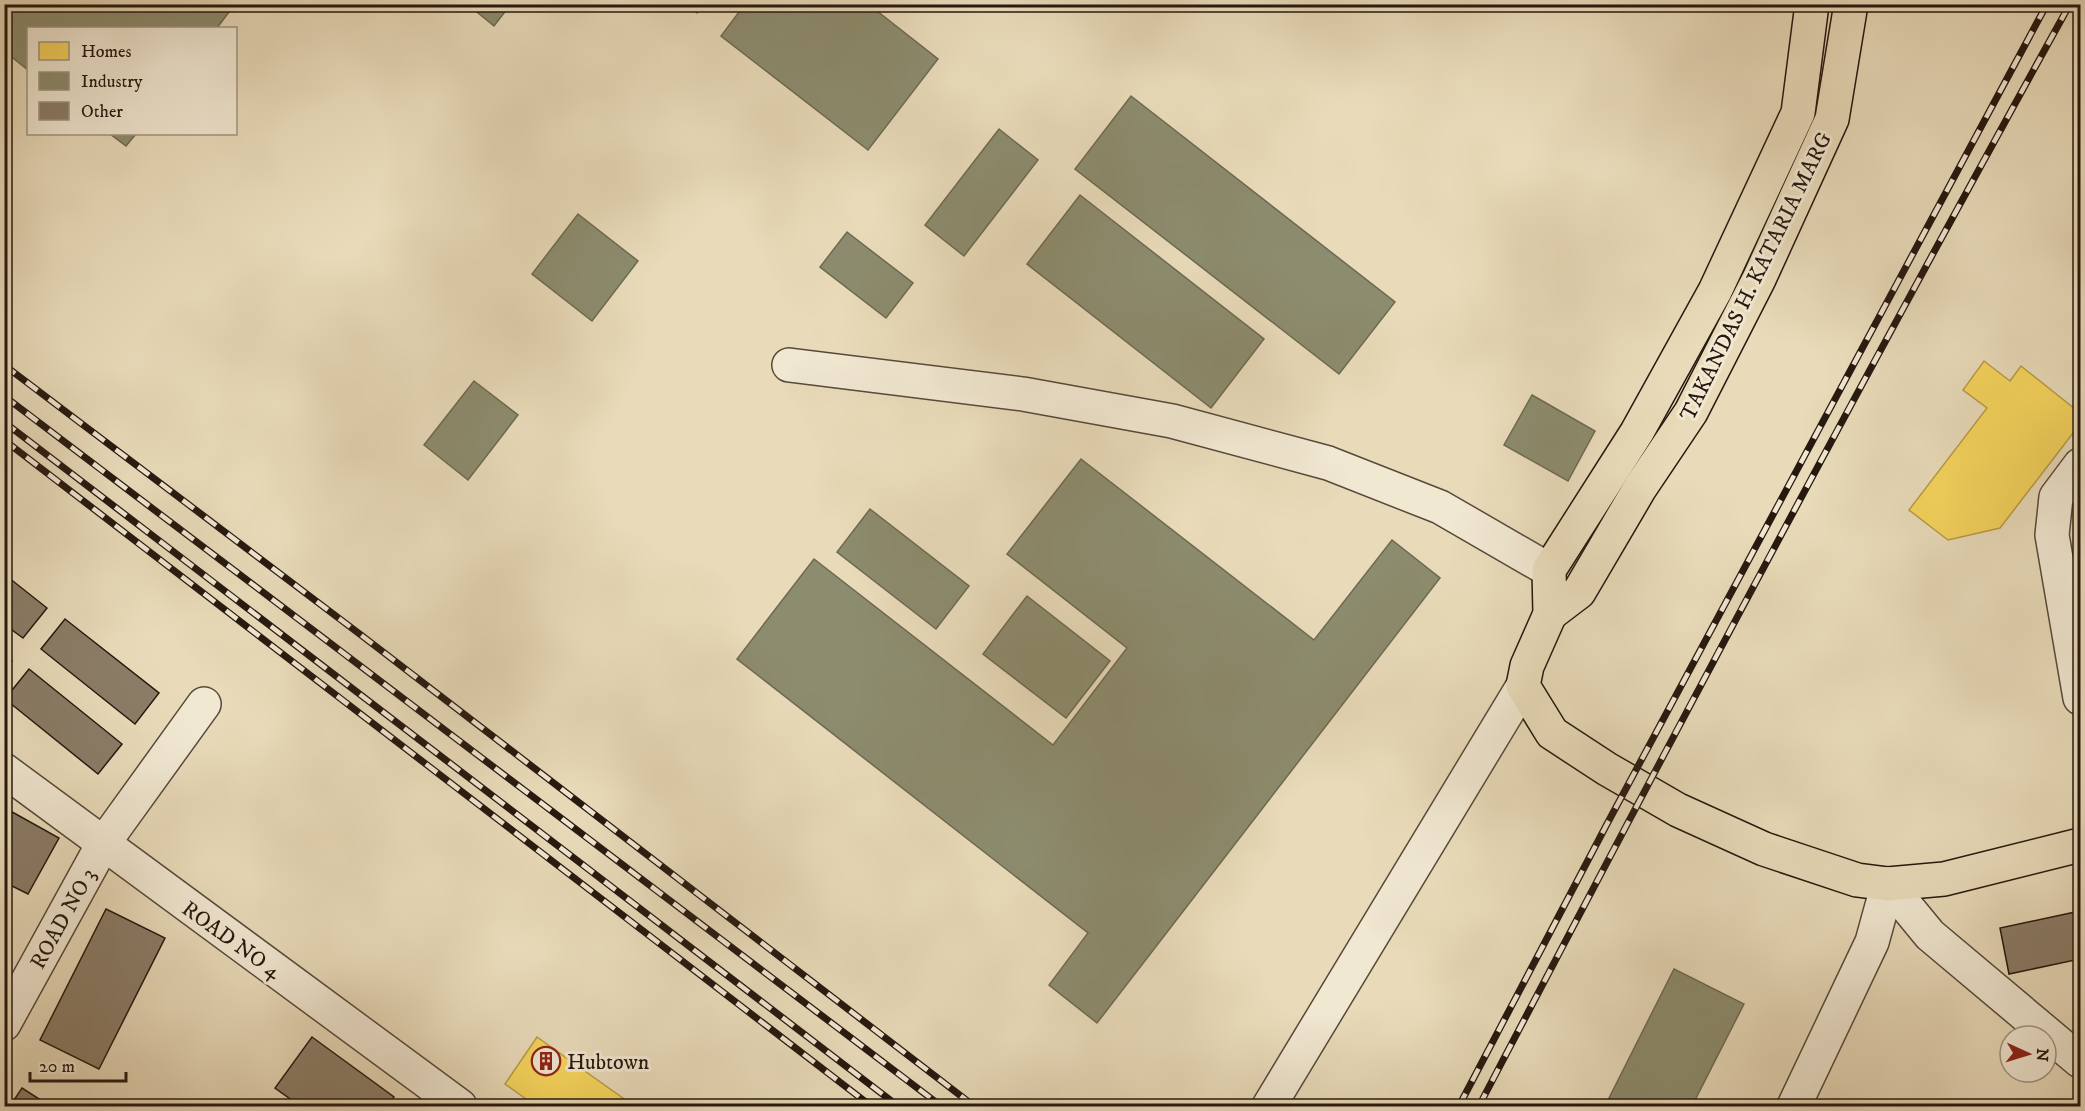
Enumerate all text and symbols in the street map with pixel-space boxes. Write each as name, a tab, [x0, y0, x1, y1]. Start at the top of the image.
legend	[27, 27, 237, 135]
text: Homes	[81, 41, 132, 63]
text: Industry	[81, 71, 143, 93]
text: Other	[81, 101, 123, 123]
street label: TAKANDAS H. KATARIA MARG	[1675, 128, 1838, 425]
street label: ROAD NO 3	[25, 864, 102, 974]
street label: ROAD NO 4	[176, 895, 287, 986]
north arrow	[1998, 1024, 2058, 1084]
scale bar	[30, 1045, 126, 1083]
building icon: Hubtown	[530, 1045, 562, 1077]
text: N	[2032, 1048, 2052, 1062]
place label: Hubtown	[567, 1049, 650, 1076]
text: 20 m	[39, 1056, 75, 1078]

